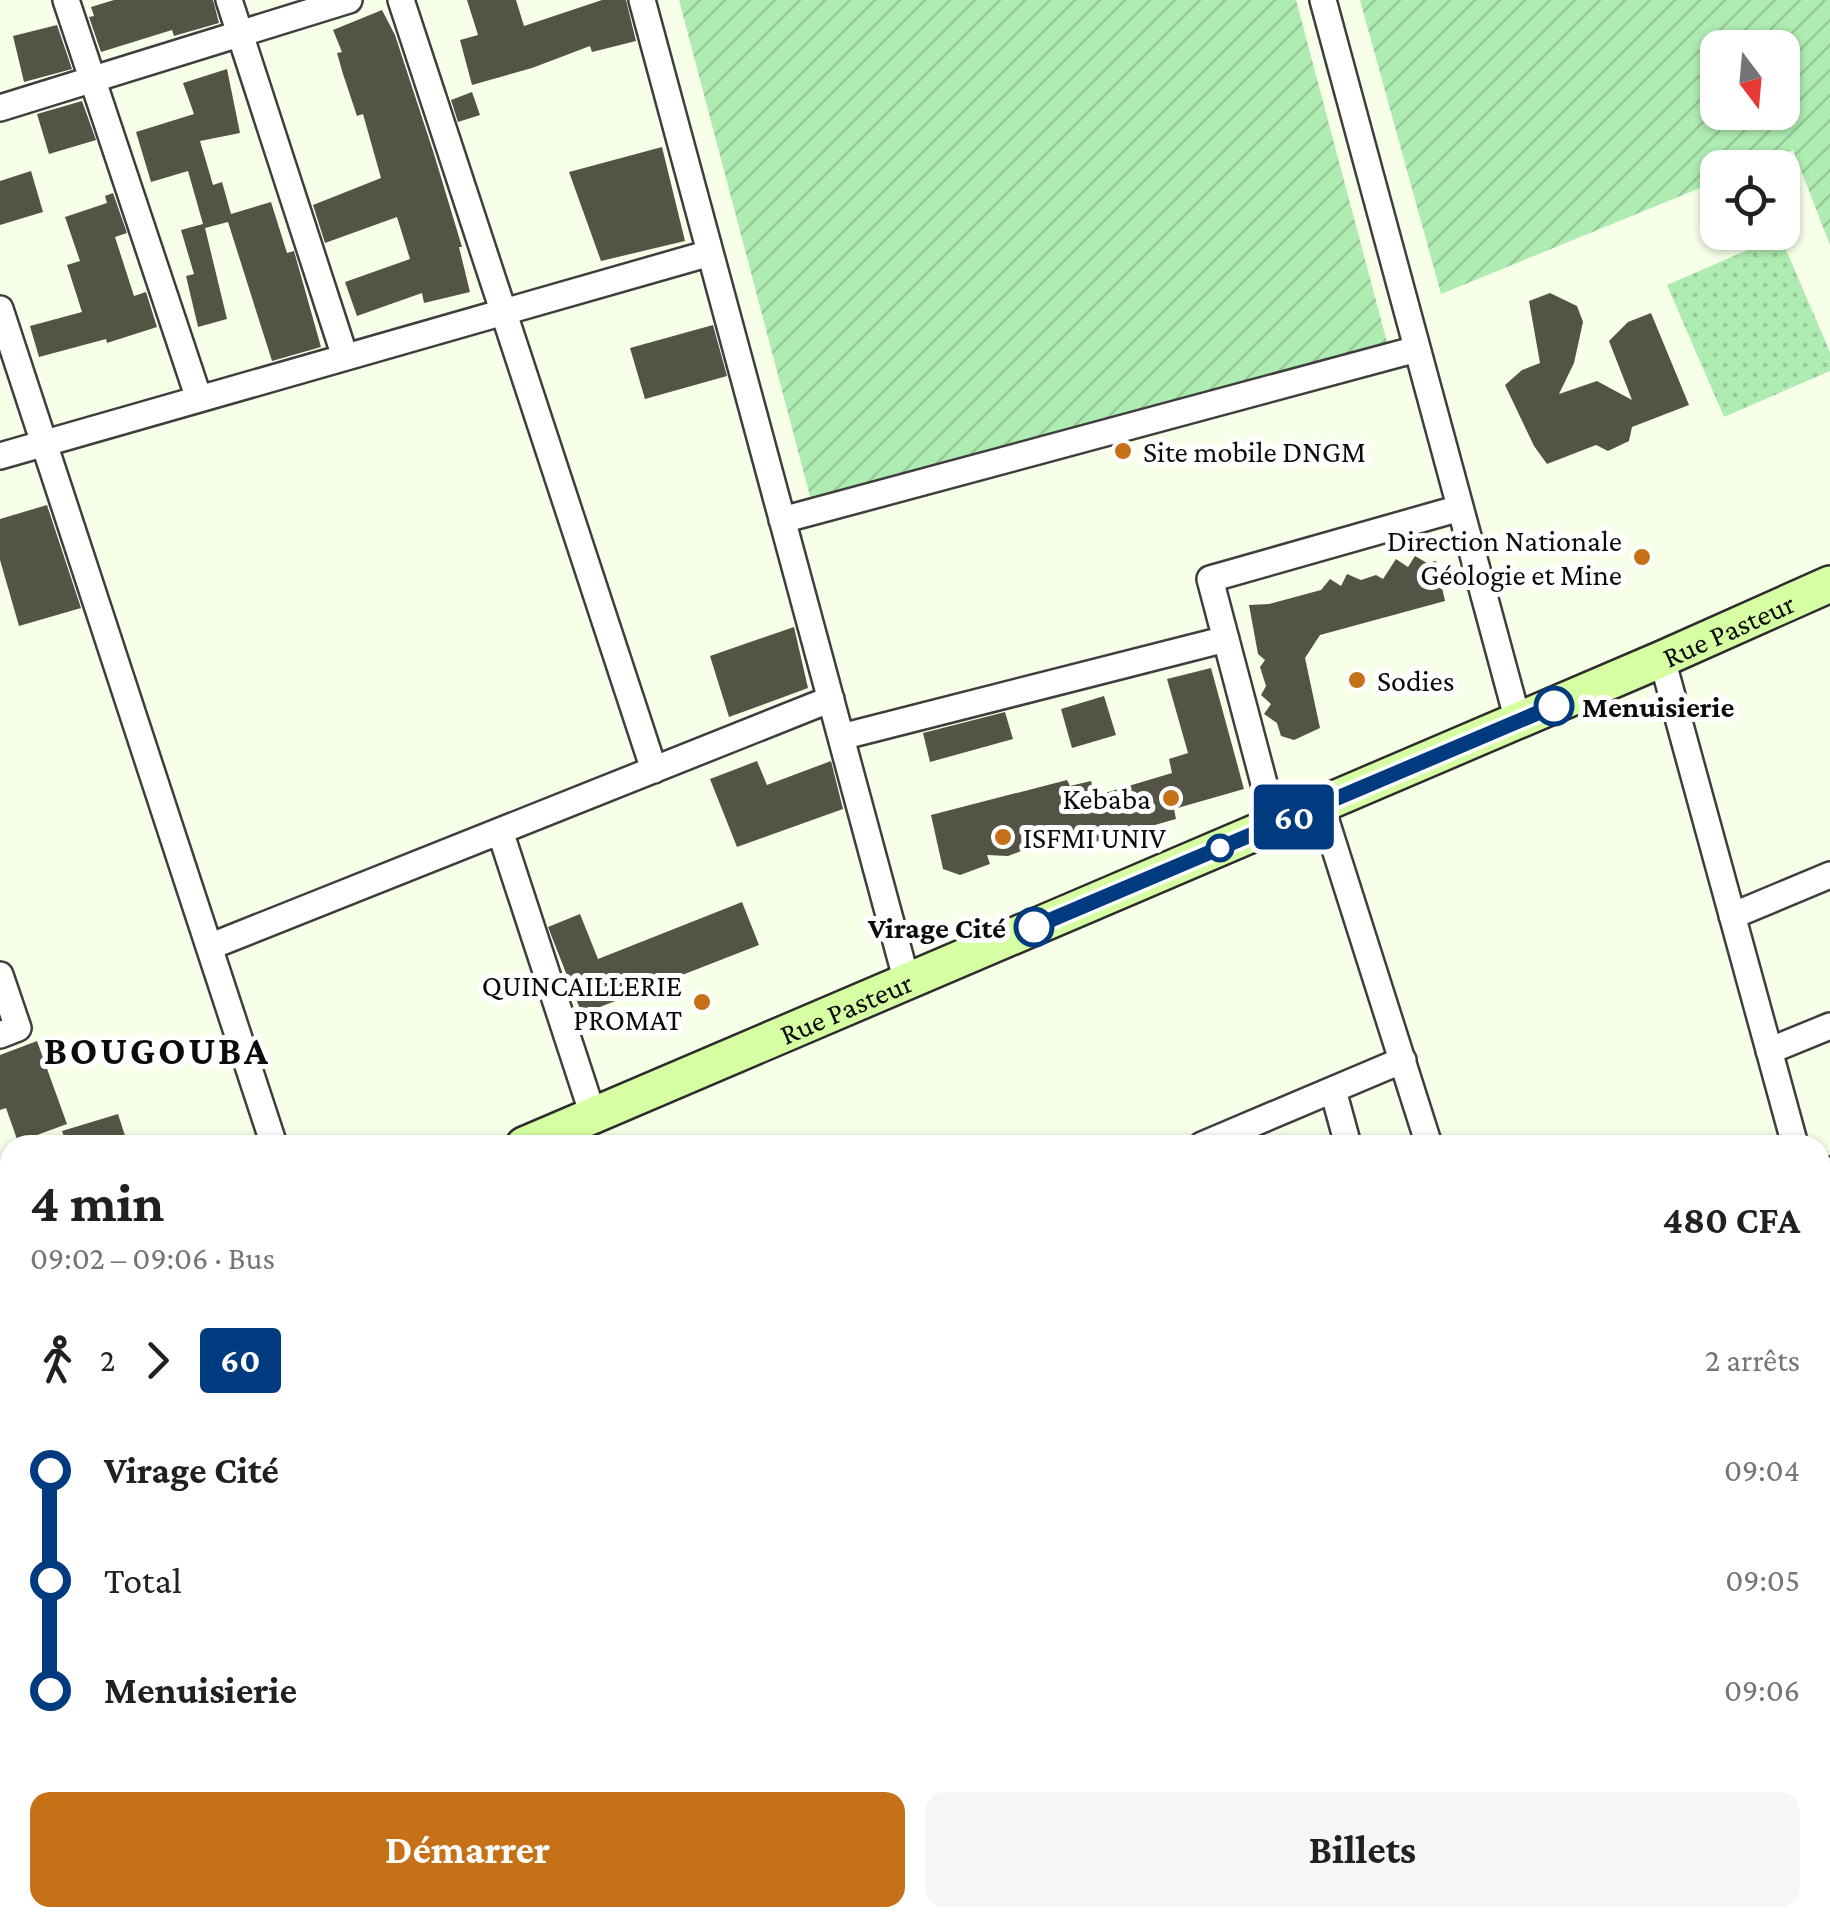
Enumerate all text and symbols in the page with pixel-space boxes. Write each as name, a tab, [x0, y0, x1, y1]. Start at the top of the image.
north arrow	[1700, 30, 1800, 130]
map controls	[1700, 30, 1800, 250]
button: locate	[1700, 150, 1800, 250]
place label: Site mobile DNGM	[1143, 435, 1366, 468]
marker: Site mobile DNGM	[1112, 440, 1134, 462]
place label: Direction Nationale Géologie et Mine	[1387, 524, 1622, 592]
marker: Direction Nationale Géologie et Mine	[1631, 546, 1653, 568]
street label: Rue Pasteur	[1657, 586, 1800, 673]
place label: Sodies	[1377, 664, 1455, 697]
marker: Sodies	[1346, 669, 1368, 691]
marker: Menuisierie	[1535, 687, 1573, 725]
place label: Menuisierie	[1582, 690, 1735, 723]
place label: Kebaba	[1062, 782, 1151, 815]
line badge: 60	[1249, 784, 1339, 850]
marker: Kebaba	[1160, 787, 1182, 809]
text: 60	[1274, 798, 1314, 837]
place label: ISFMI UNIV	[1023, 821, 1167, 854]
marker: ISFMI UNIV	[992, 826, 1014, 848]
unlabelled marker	[1207, 835, 1233, 861]
marker: Virage Cité	[1015, 908, 1053, 946]
place label: Virage Cité	[867, 911, 1006, 944]
street label: Rue Pasteur	[775, 965, 917, 1050]
place label: QUINCAILLERIE PROMAT	[482, 969, 682, 1036]
marker: QUINCAILLERIE PROMAT	[691, 991, 713, 1013]
district label: BOUGOUBA	[44, 1028, 270, 1073]
text: 4 min	[30, 1172, 164, 1233]
text: 480 CFA	[1662, 1199, 1800, 1241]
text: 09:02 – 09:06 · Bus	[30, 1240, 275, 1276]
icon: walk	[30, 1333, 85, 1388]
icon: forward	[130, 1333, 185, 1388]
text: 60	[220, 1341, 261, 1380]
text: 2	[100, 1342, 115, 1378]
text: 2 arrêts	[1705, 1342, 1800, 1378]
text: Virage Cité	[104, 1449, 279, 1491]
text: 09:04	[1724, 1452, 1800, 1488]
text: Total	[104, 1559, 182, 1601]
text: 09:05	[1725, 1562, 1800, 1598]
text: Menuisierie	[104, 1669, 297, 1711]
text: 09:06	[1724, 1672, 1800, 1708]
button: Démarrer	[30, 1792, 905, 1907]
button: Billets	[925, 1792, 1800, 1907]

